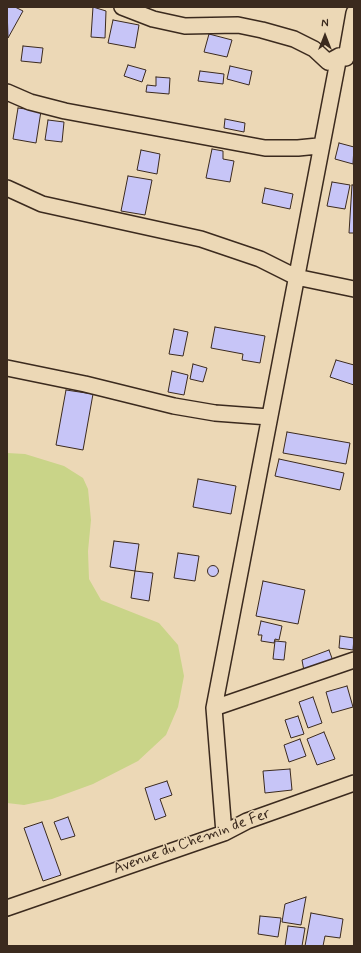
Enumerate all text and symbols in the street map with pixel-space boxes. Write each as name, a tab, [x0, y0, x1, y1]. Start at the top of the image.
north arrow	[305, 16, 345, 56]
text: N	[321, 17, 329, 31]
street label: Avenue du Chemin de Fer	[111, 805, 273, 879]

